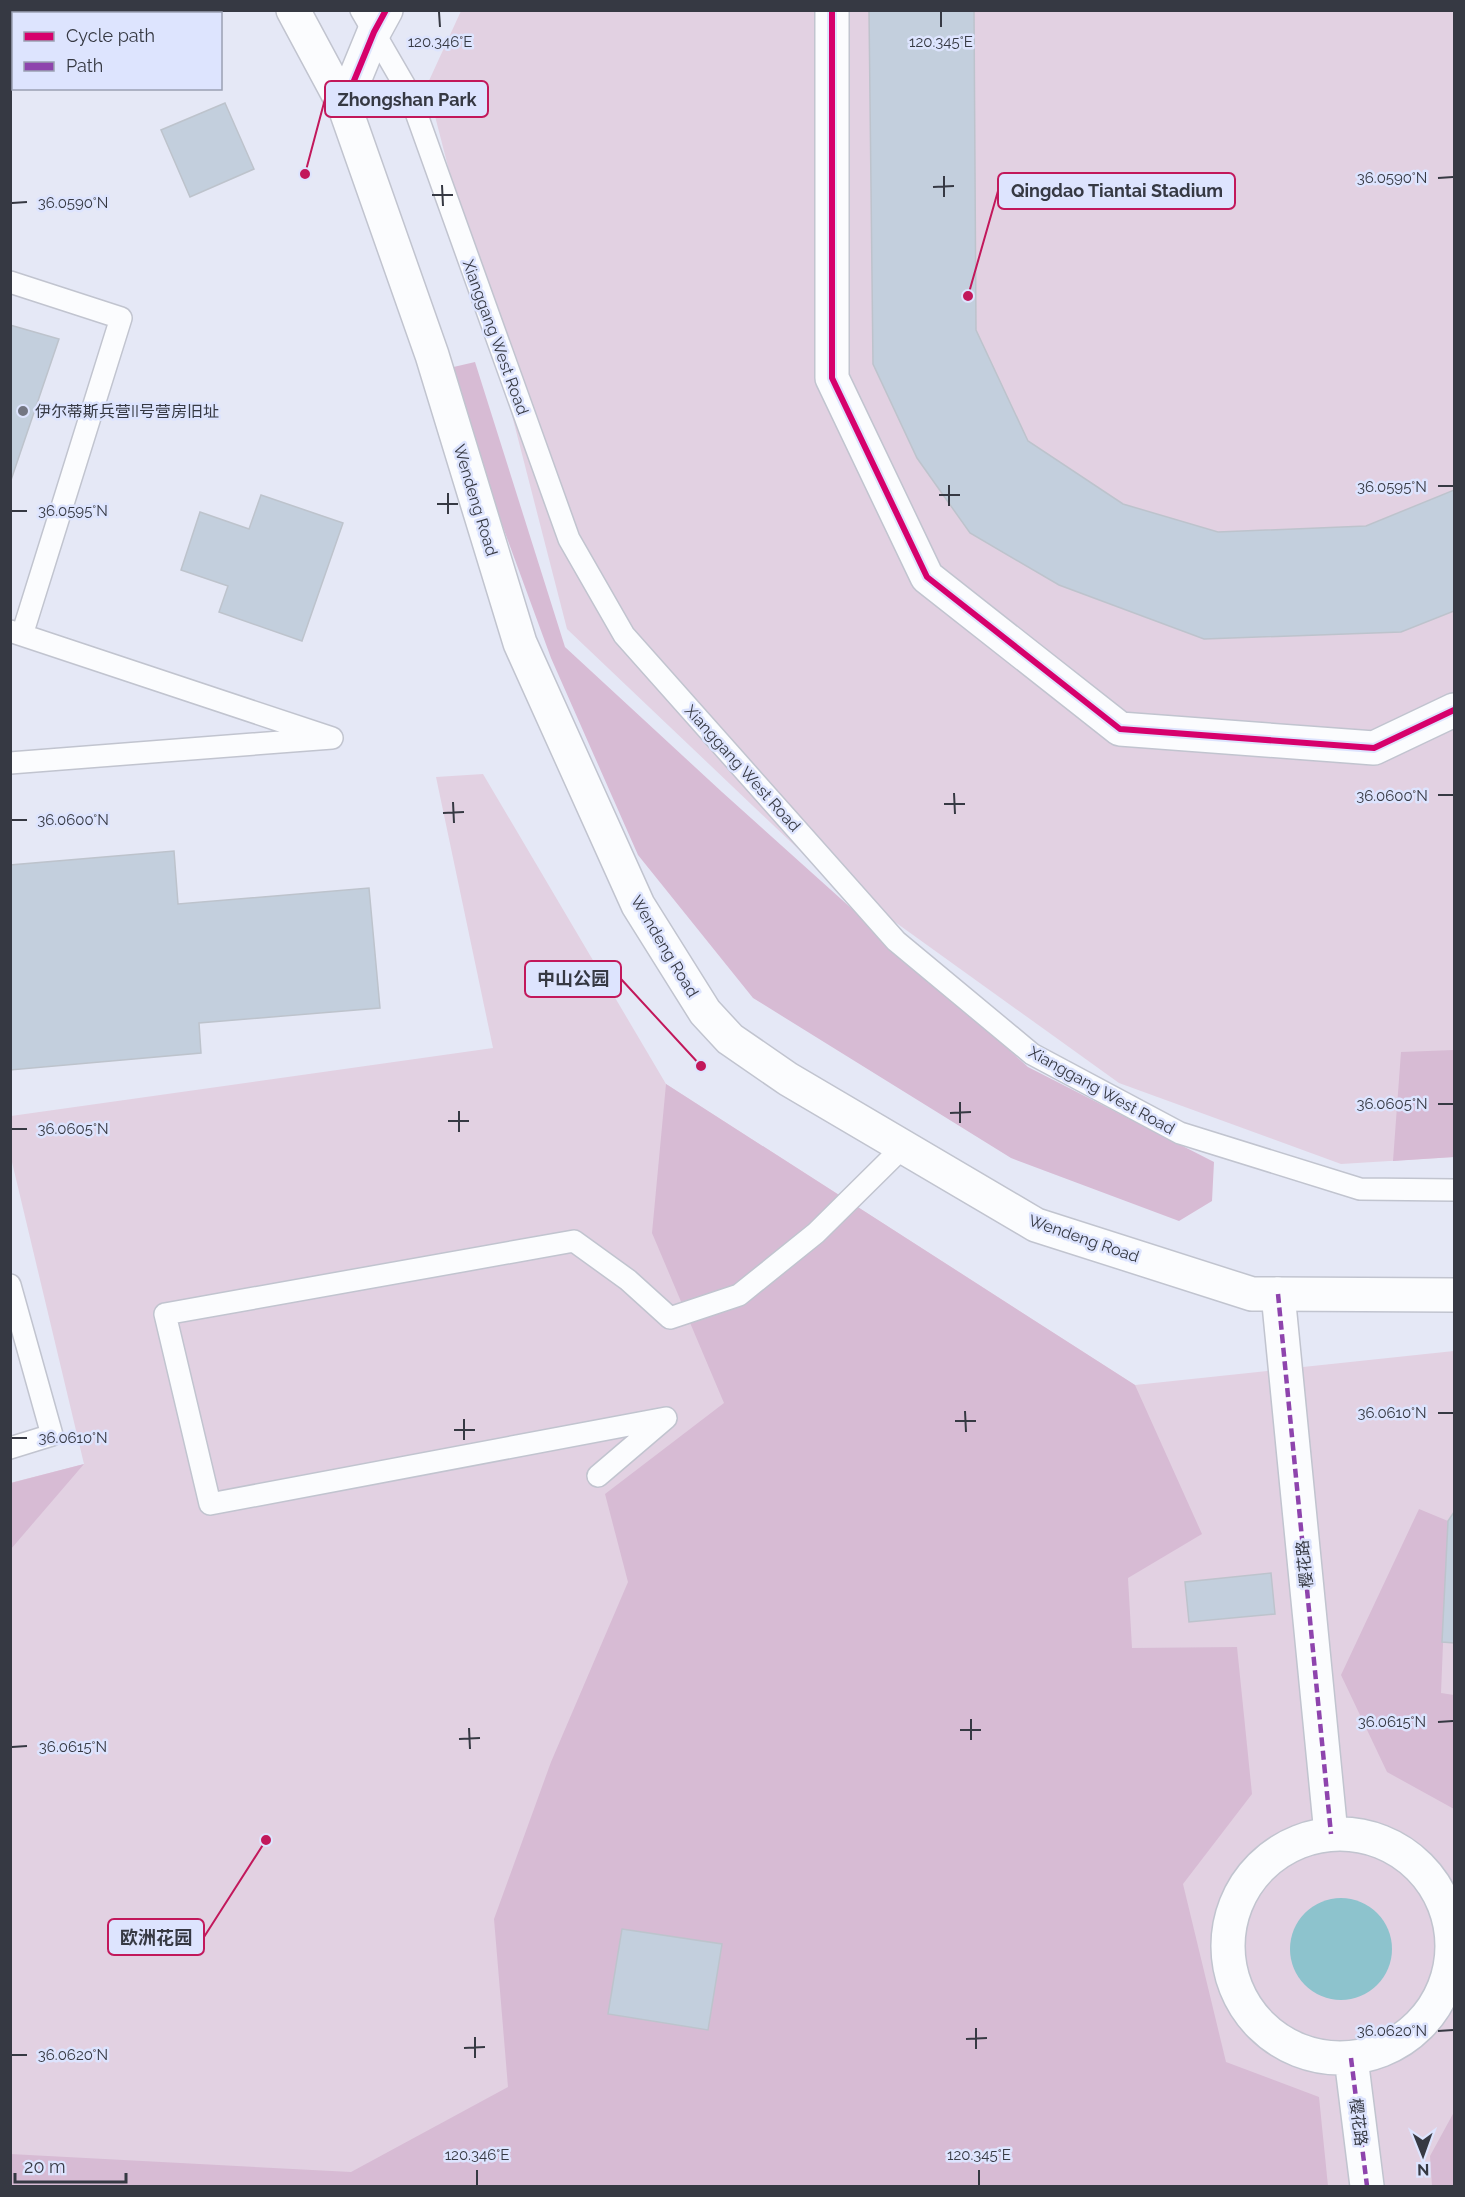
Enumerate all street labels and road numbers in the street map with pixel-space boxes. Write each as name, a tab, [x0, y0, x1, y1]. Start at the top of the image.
street label: Xianggang West Road	[459, 257, 532, 417]
street label: Wendeng Road	[450, 442, 501, 558]
street label: Xianggang West Road	[681, 701, 804, 835]
street label: Wendeng Road	[627, 892, 702, 1001]
street label: Xianggang West Road	[1026, 1042, 1178, 1138]
street label: Wendeng Road	[1026, 1211, 1142, 1266]
street label: 樱花路	[1293, 1539, 1316, 1589]
street label: 樱花路	[1346, 2097, 1371, 2147]

